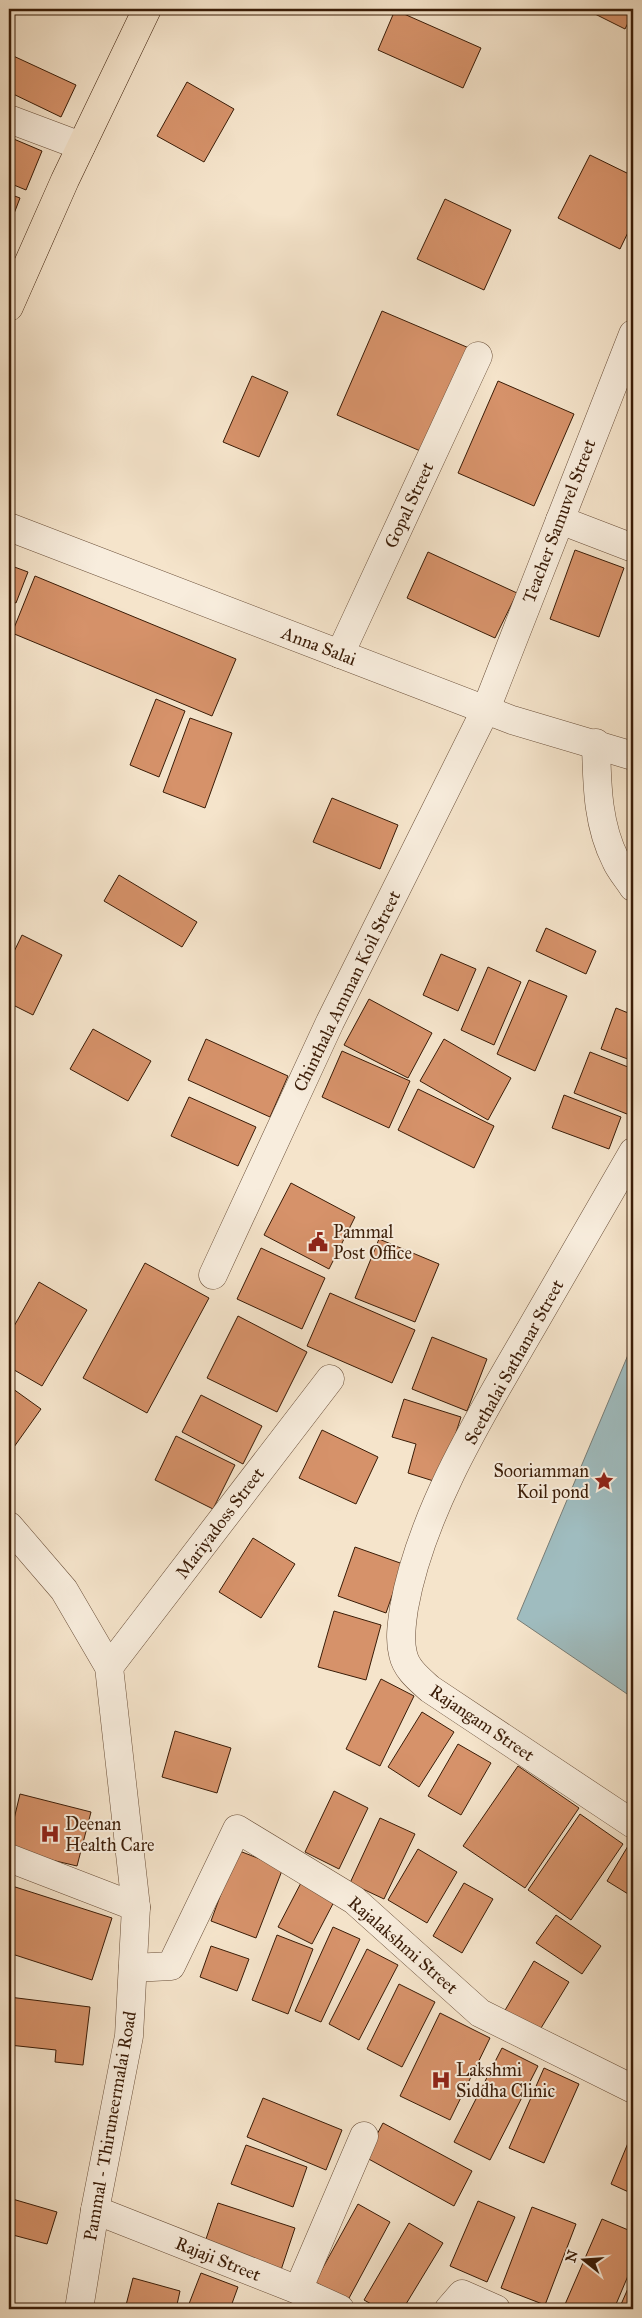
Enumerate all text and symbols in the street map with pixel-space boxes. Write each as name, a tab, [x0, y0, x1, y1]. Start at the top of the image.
street label: Teacher Samuvel Street	[518, 435, 601, 606]
street label: Gopal Street	[379, 458, 439, 552]
street label: Anna Salai	[278, 621, 360, 670]
street label: Chinthala Amman Koil Street	[289, 886, 406, 1095]
place label: Pammal Post Office	[333, 1221, 412, 1264]
public building icon: Pammal Post Office	[307, 1231, 329, 1253]
street label: Seethalai Sathanar Street	[459, 1275, 569, 1448]
place label: Sooriamman Koil pond	[493, 1460, 589, 1503]
street label: Mariyadoss Street	[171, 1463, 269, 1583]
place icon: Sooriamman Koil pond	[593, 1470, 615, 1492]
street label: Rajangam Street	[425, 1680, 539, 1767]
place label: Deenan Health Care	[65, 1813, 155, 1856]
hospital icon: Deenan Health Care	[39, 1823, 61, 1845]
street label: Rajalakshmi Street	[344, 1891, 463, 1999]
street label: Pammal - Thiruneermalai Road	[79, 2009, 141, 2243]
place label: Lakshmi Siddha Clinic	[456, 2059, 555, 2102]
hospital icon: Lakshmi Siddha Clinic	[430, 2069, 452, 2091]
street label: Rajaji Street	[172, 2232, 265, 2286]
north arrow	[560, 2236, 610, 2286]
text: N	[562, 2248, 582, 2265]

